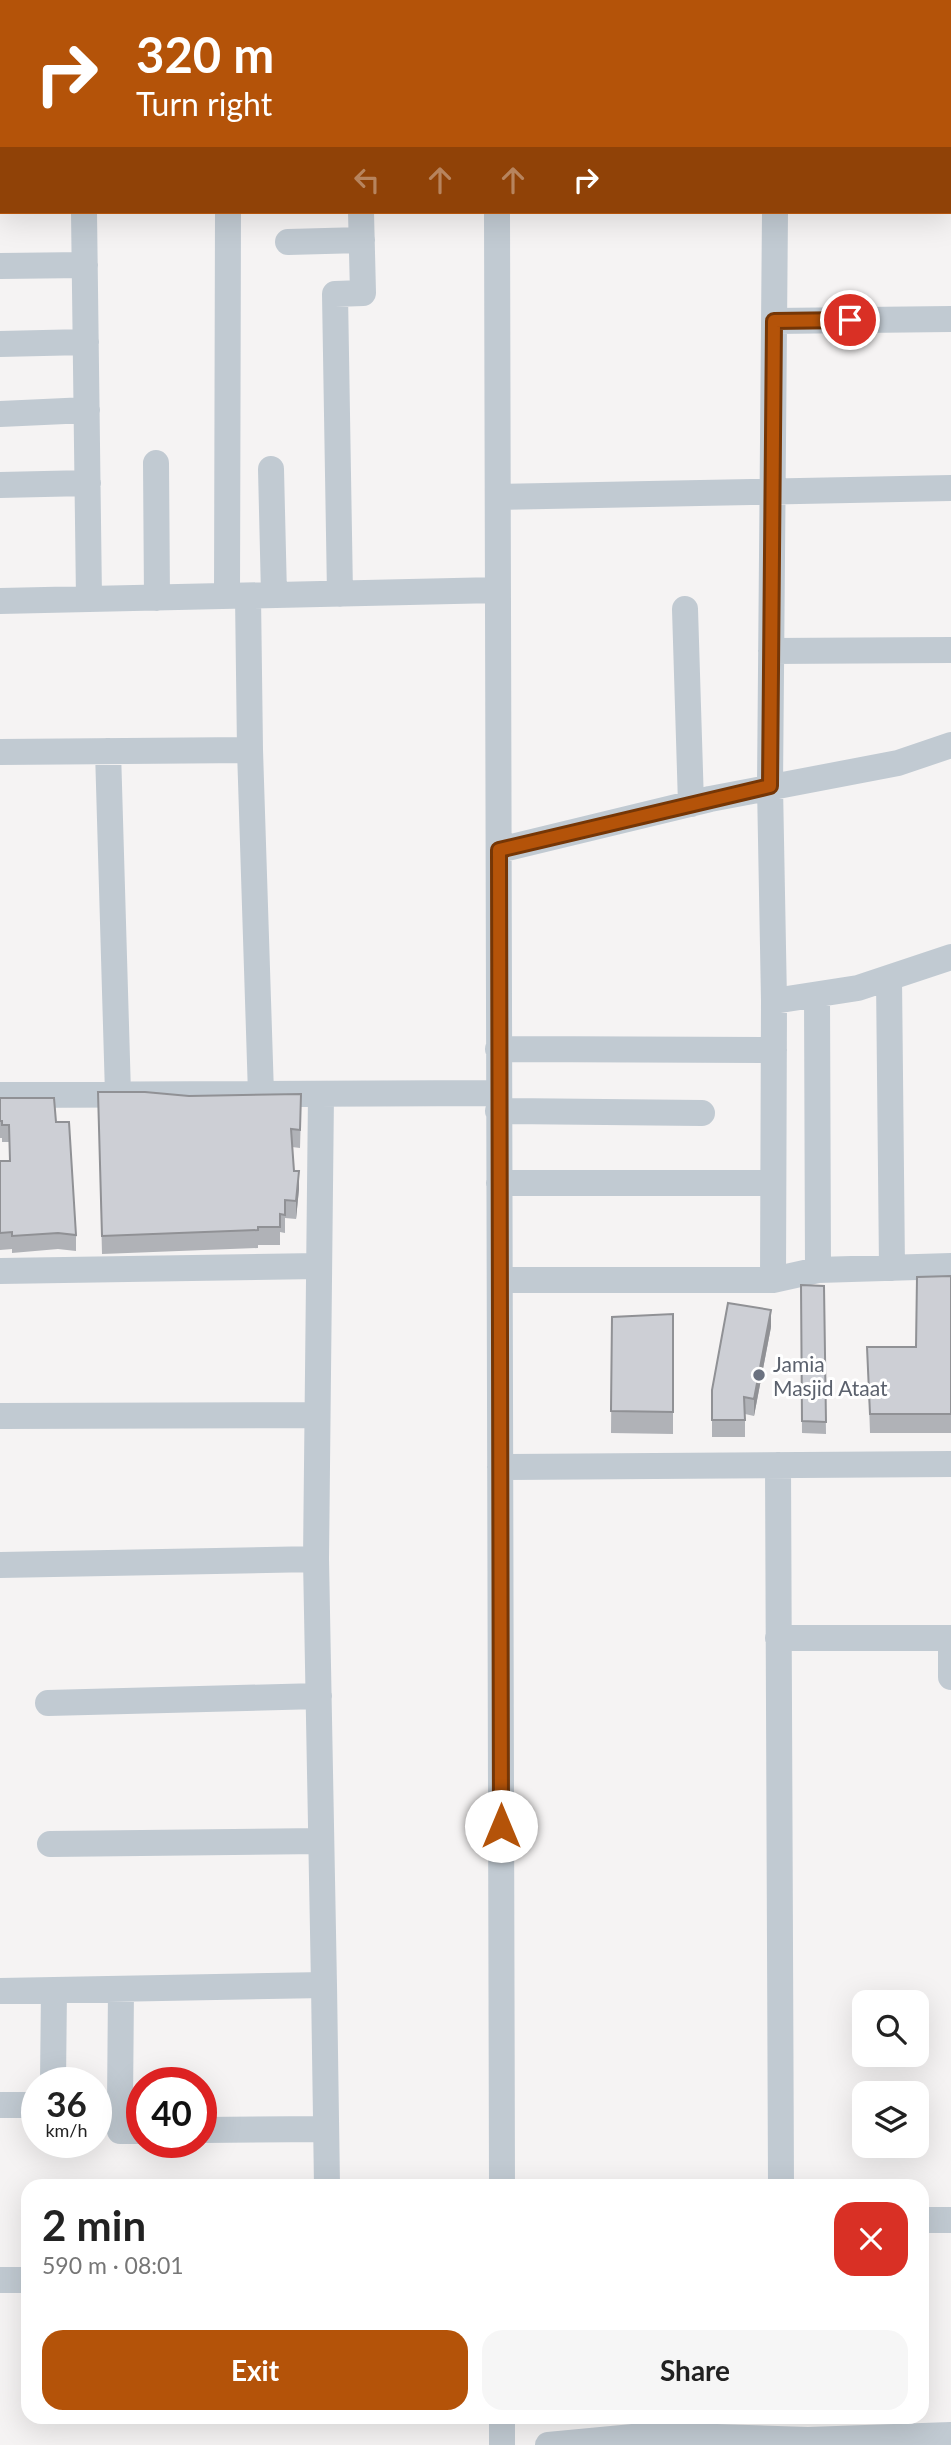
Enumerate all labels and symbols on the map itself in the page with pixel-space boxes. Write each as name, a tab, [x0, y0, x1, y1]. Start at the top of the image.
pin	[820, 290, 880, 350]
place label: Jamia Masjid Ataat	[773, 1351, 888, 1400]
marker: Jamia Masjid Ataat	[751, 1367, 767, 1383]
position arrow	[464, 1789, 538, 1863]
speed limit sign: 40	[126, 2067, 217, 2158]

